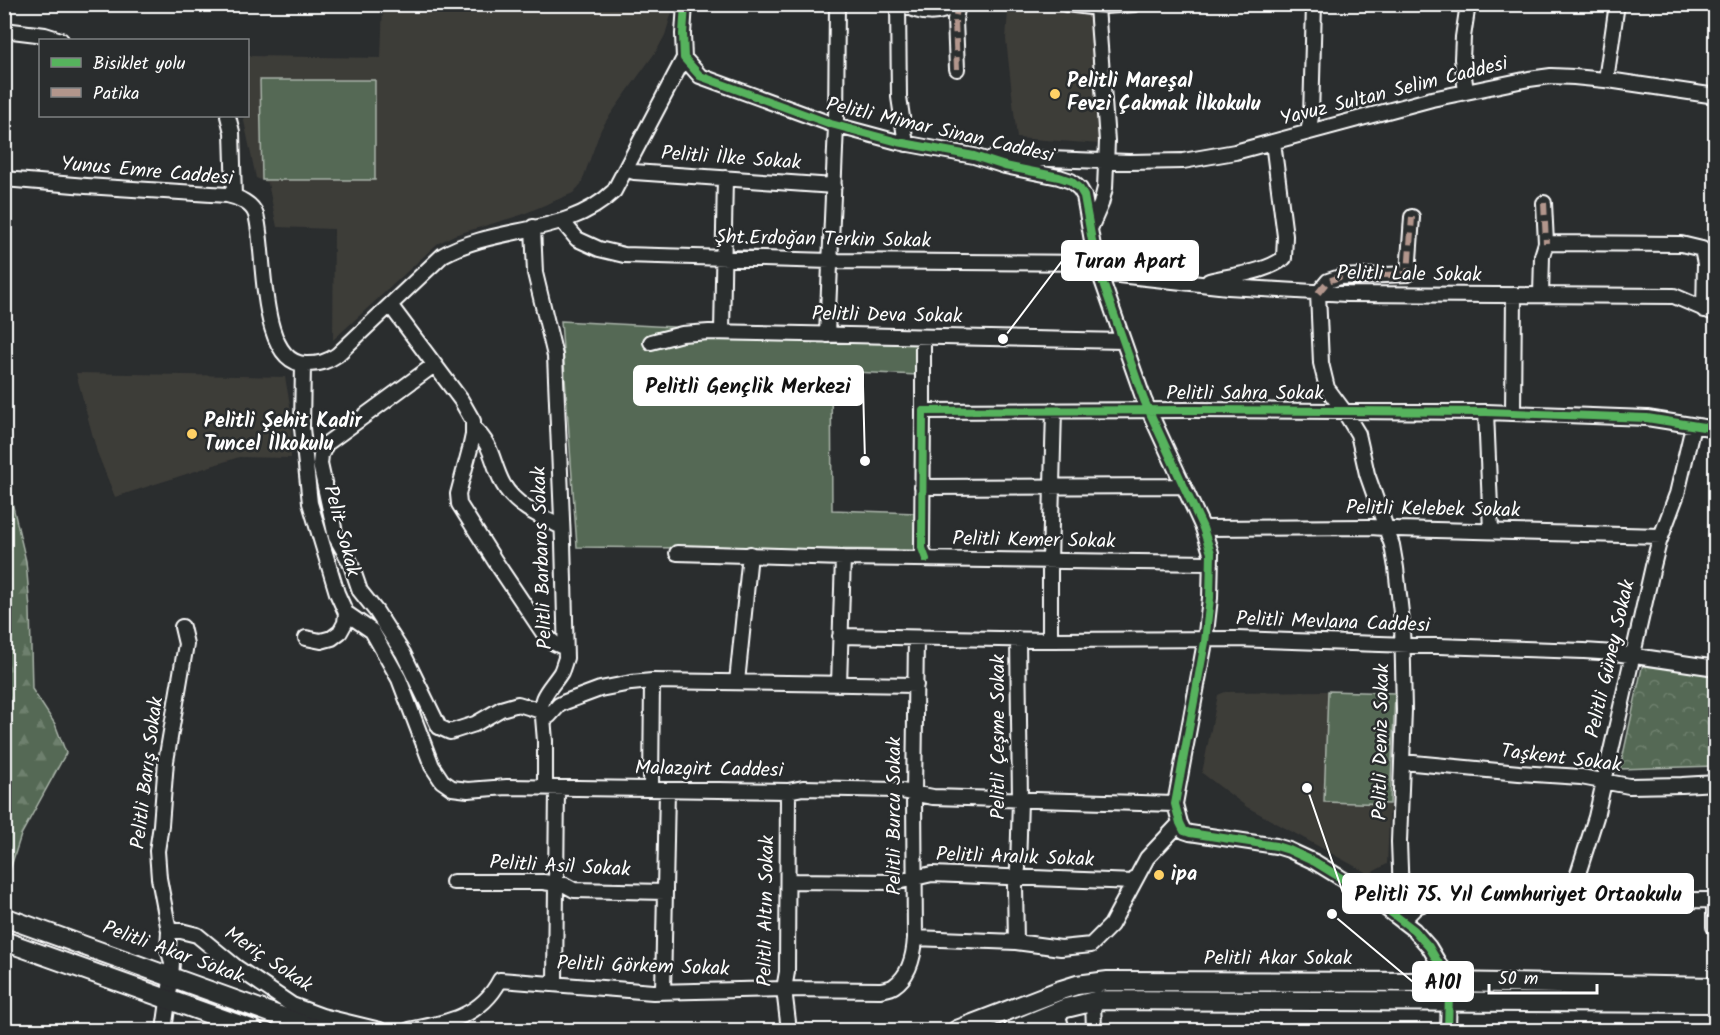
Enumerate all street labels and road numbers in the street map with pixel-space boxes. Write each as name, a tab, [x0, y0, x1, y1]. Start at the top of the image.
street label: Yavuz Sultan Selim Caddesi	[1277, 48, 1512, 136]
street label: Pelitli Mimar Sinan Caddesi	[823, 89, 1058, 173]
street label: Pelitli İlke Sokak	[660, 138, 803, 180]
street label: Yunus Emre Caddesi	[60, 149, 236, 196]
street label: Şht.Erdoğan Terkin Sokak	[715, 222, 932, 258]
street label: Pelitli Lale Sokak	[1336, 258, 1482, 292]
street label: Pelitli Deva Sokak	[811, 299, 963, 333]
street label: Pelitli Sahra Sokak	[1166, 378, 1324, 410]
street label: Pelitli Barbaros Sokak	[524, 465, 562, 650]
street label: Pelit Sokak	[313, 482, 369, 581]
street label: Pelitli Kelebek Sokak	[1346, 492, 1521, 528]
street label: Pelitli Kemer Sokak	[952, 524, 1116, 558]
street label: Pelitli Güney Sokak	[1577, 576, 1645, 741]
street label: Pelitli Mevlana Caddesi	[1235, 604, 1432, 642]
street label: Pelitli Çeşme Sokak	[983, 654, 1015, 820]
street label: Pelitli Deniz Sokak	[1365, 663, 1399, 821]
street label: Pelitli Barış Sokak	[123, 694, 173, 851]
street label: Pelitli Burcu Sokak	[879, 736, 911, 895]
street label: Taşkent Sokak	[1499, 736, 1624, 782]
street label: Malazgirt Caddesi	[634, 753, 785, 787]
street label: Pelitli Altın Sokak	[750, 834, 784, 987]
street label: Pelitli Aralık Sokak	[935, 839, 1095, 877]
street label: Pelitli Asil Sokak	[489, 847, 632, 887]
street label: Pelitli Akar Sokak	[98, 913, 249, 994]
street label: Meriç Sokak	[217, 919, 319, 1002]
street label: Pelitli Akar Sokak	[1204, 943, 1353, 975]
street label: Pelitli Görkem Sokak	[556, 948, 731, 986]

